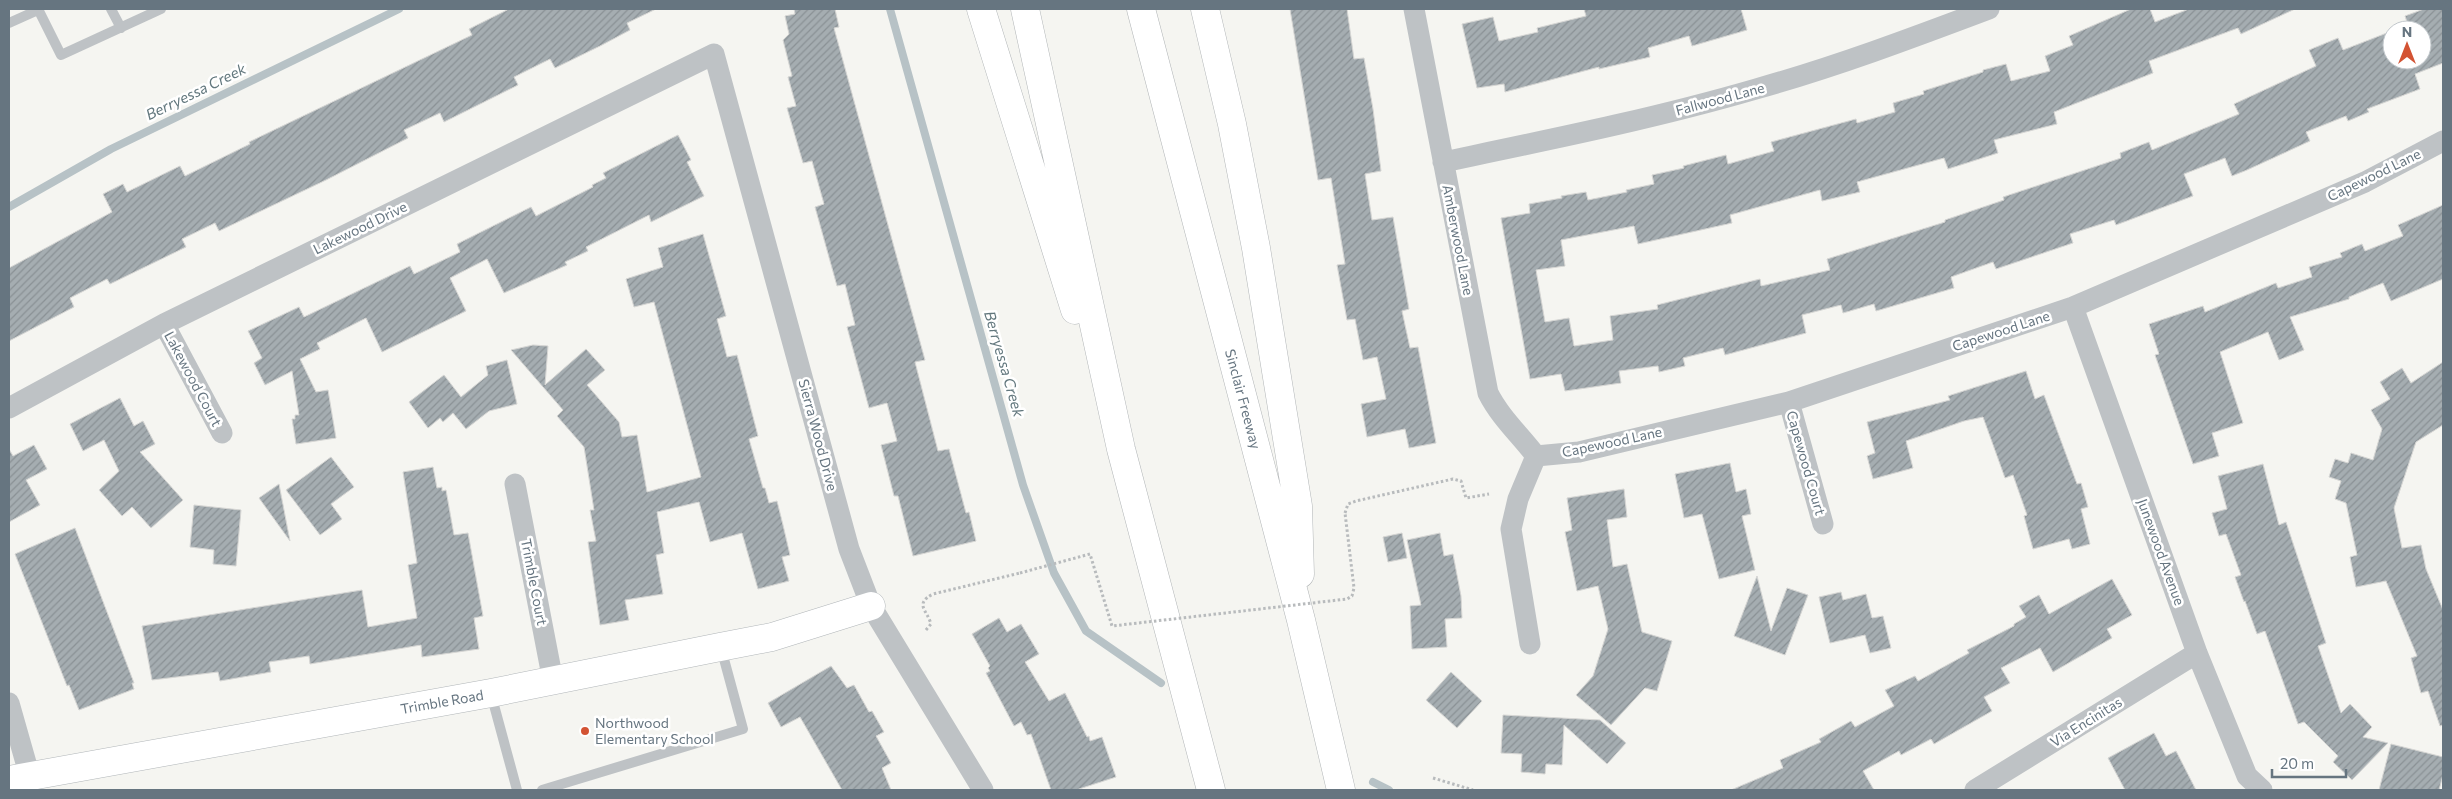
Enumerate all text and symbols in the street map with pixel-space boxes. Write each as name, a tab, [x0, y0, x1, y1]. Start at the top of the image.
north arrow	[2382, 20, 2432, 70]
text: N	[2402, 23, 2412, 40]
water label: Berryessa Creek	[142, 59, 249, 123]
street label: Fallwood Lane	[1674, 78, 1766, 119]
street label: Capewood Lane	[2324, 145, 2423, 204]
street label: Amberwood Lane	[1439, 183, 1478, 297]
street label: Lakewood Drive	[310, 198, 409, 258]
street label: Capewood Lane	[1950, 307, 2052, 354]
water label: Berryessa Creek	[981, 309, 1029, 420]
street label: Lakewood Court	[161, 328, 226, 430]
street label: Sinclair Freeway	[1222, 347, 1265, 451]
street label: Sierra Wood Drive	[795, 377, 842, 493]
street label: Capewood Court	[1783, 409, 1830, 517]
street label: Capewood Lane	[1560, 423, 1663, 460]
street label: Junewood Avenue	[2134, 496, 2189, 607]
street label: Trimble Court	[518, 537, 551, 627]
street label: Trimble Road	[399, 686, 485, 717]
street label: Via Encinitas	[2047, 693, 2125, 750]
place label: Northwood Elementary School	[595, 714, 714, 747]
marker: Northwood Elementary School	[579, 725, 591, 737]
scale bar	[2272, 746, 2346, 778]
text: 20 m	[2280, 754, 2314, 772]

